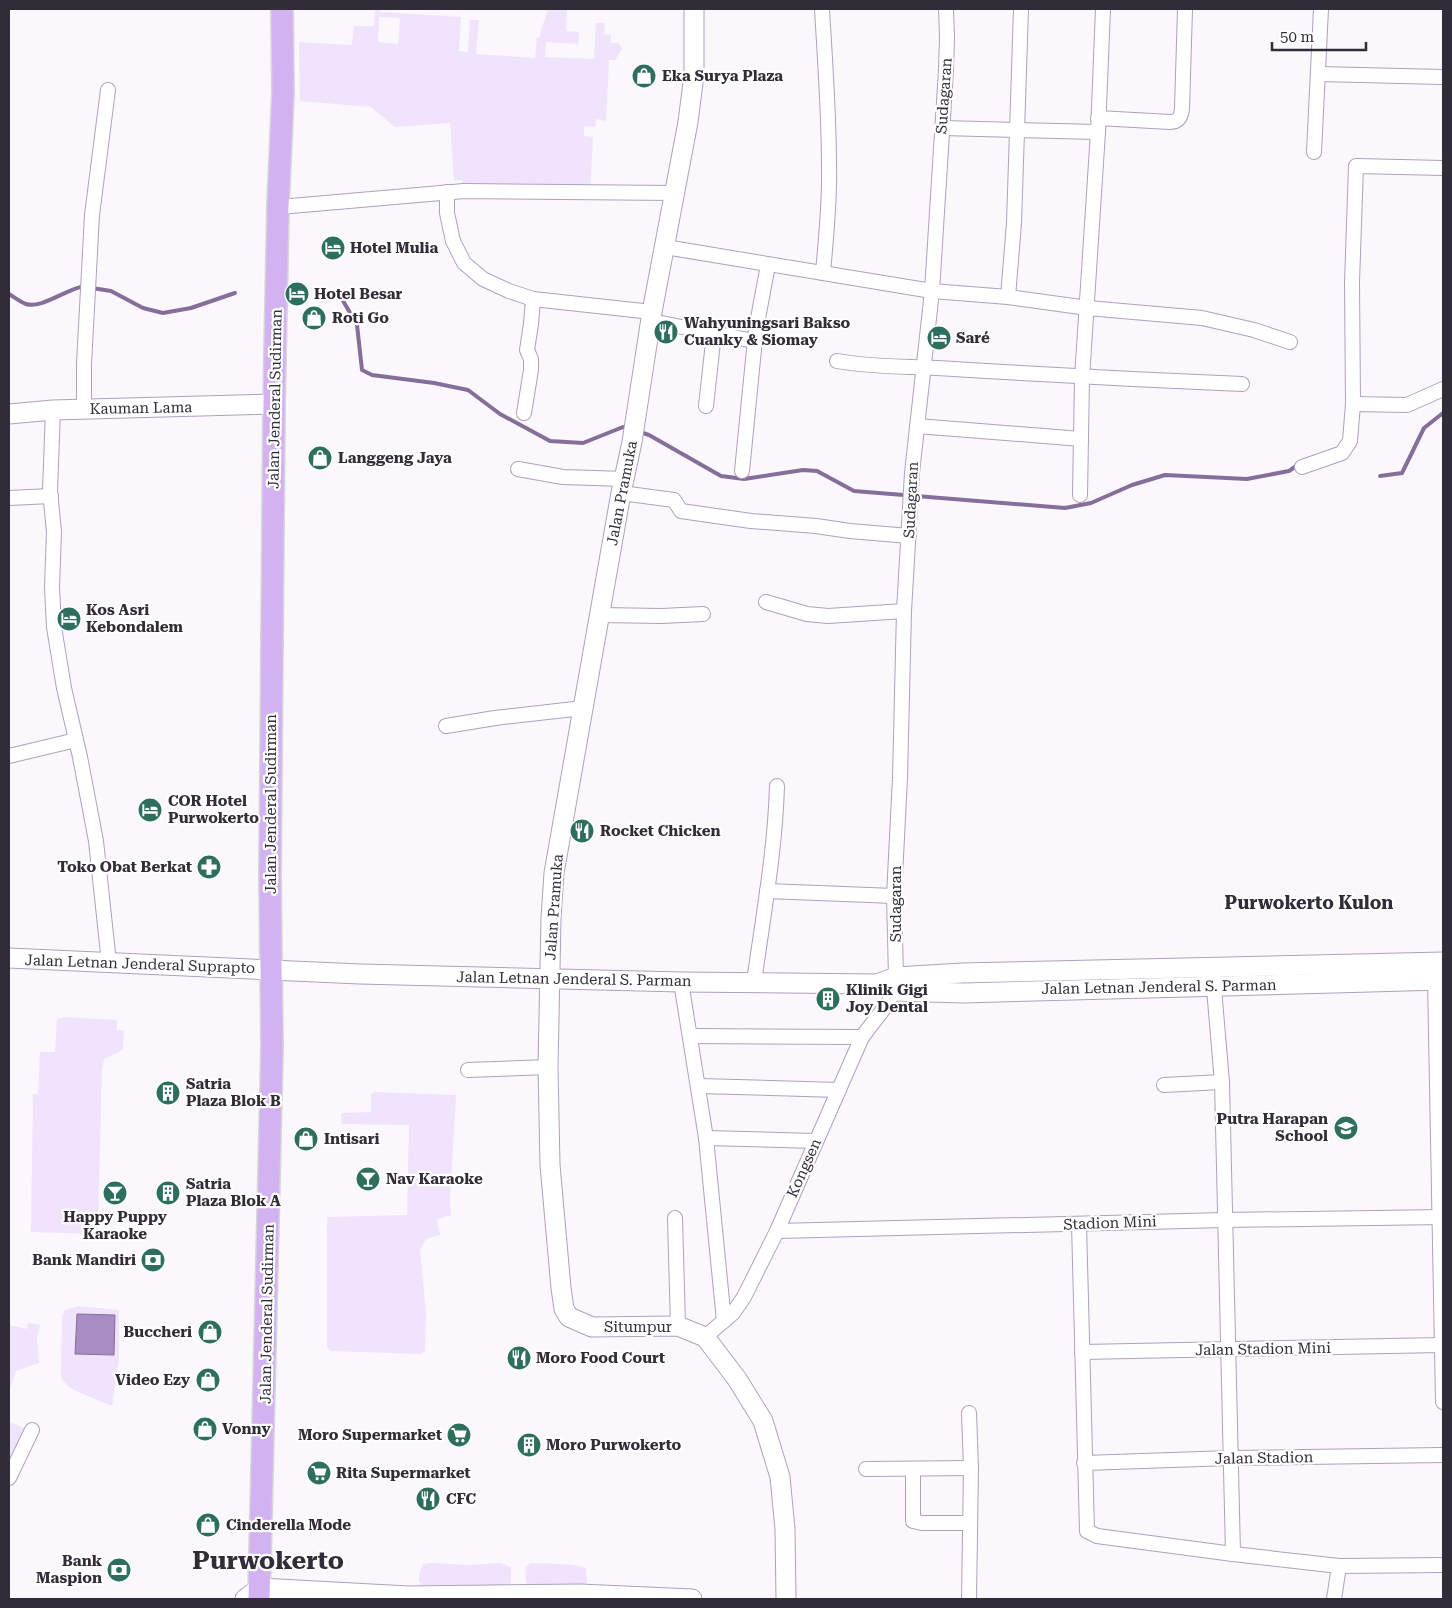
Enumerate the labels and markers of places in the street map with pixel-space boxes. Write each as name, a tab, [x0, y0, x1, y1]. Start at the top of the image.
shop icon: Eka Surya Plaza	[631, 63, 657, 89]
place label: Eka Surya Plaza	[662, 67, 783, 85]
hotel icon: Hotel Mulia	[320, 235, 346, 261]
place label: Hotel Mulia	[350, 239, 438, 257]
hotel icon: Hotel Besar	[284, 281, 310, 307]
place label: Hotel Besar	[314, 285, 403, 303]
shop icon: Roti Go	[301, 305, 327, 331]
place label: Roti Go	[332, 309, 389, 327]
place label: Wahyuningsari Bakso Cuanky & Siomay	[684, 314, 851, 349]
restaurant icon: Wahyuningsari Bakso Cuanky & Siomay	[653, 319, 679, 345]
hotel icon: Saré	[926, 325, 952, 351]
place label: Saré	[956, 329, 990, 347]
shop icon: Langgeng Jaya	[307, 445, 333, 471]
place label: Langgeng Jaya	[338, 449, 452, 467]
place label: Kos Asri Kebondalem	[86, 601, 183, 636]
hotel icon: Kos Asri Kebondalem	[56, 606, 82, 632]
place label: COR Hotel Purwokerto	[168, 792, 259, 827]
hotel icon: COR Hotel Purwokerto	[137, 797, 163, 823]
restaurant icon: Rocket Chicken	[569, 818, 595, 844]
place label: Rocket Chicken	[600, 822, 721, 840]
pharmacy icon: Toko Obat Berkat	[196, 854, 222, 880]
place label: Toko Obat Berkat	[57, 858, 192, 876]
place label: Klinik Gigi Joy Dental	[846, 981, 928, 1016]
building icon: Klinik Gigi Joy Dental	[815, 986, 841, 1012]
place label: Satria Plaza Blok B	[186, 1075, 281, 1110]
building icon: Satria Plaza Blok B	[155, 1080, 181, 1106]
place label: Putra Harapan School	[1217, 1110, 1328, 1145]
school or university icon: Putra Harapan School	[1333, 1115, 1359, 1141]
shop icon: Intisari	[293, 1126, 319, 1152]
place label: Intisari	[324, 1130, 379, 1148]
bar icon: Nav Karaoke	[355, 1166, 381, 1192]
place label: Nav Karaoke	[386, 1170, 483, 1188]
place label: Satria Plaza Blok A	[186, 1175, 281, 1210]
bar icon: Happy Puppy Karaoke	[102, 1180, 128, 1206]
building icon: Satria Plaza Blok A	[155, 1180, 181, 1206]
place label: Happy Puppy Karaoke	[63, 1208, 167, 1243]
bank icon: Bank Mandiri	[140, 1247, 166, 1273]
place label: Bank Mandiri	[32, 1251, 136, 1269]
shop icon: Buccheri	[197, 1319, 223, 1345]
place label: Buccheri	[124, 1323, 192, 1341]
restaurant icon: Moro Food Court	[506, 1345, 532, 1371]
place label: Moro Food Court	[536, 1349, 665, 1367]
shop icon: Video Ezy	[195, 1367, 221, 1393]
place label: Video Ezy	[115, 1371, 190, 1389]
shop icon: Vonny	[192, 1416, 218, 1442]
place label: Vonny	[222, 1420, 271, 1438]
supermarket icon: Moro Supermarket	[446, 1422, 472, 1448]
place label: Moro Supermarket	[298, 1426, 442, 1444]
building icon: Moro Purwokerto	[516, 1432, 542, 1458]
place label: Moro Purwokerto	[546, 1436, 682, 1454]
supermarket icon: Rita Supermarket	[306, 1460, 332, 1486]
place label: Rita Supermarket	[336, 1464, 471, 1482]
restaurant icon: CFC	[415, 1486, 441, 1512]
place label: CFC	[446, 1490, 477, 1508]
shop icon: Cinderella Mode	[195, 1512, 221, 1538]
place label: Cinderella Mode	[226, 1516, 351, 1534]
place label: Bank Maspion	[36, 1552, 103, 1587]
bank icon: Bank Maspion	[106, 1557, 132, 1583]

